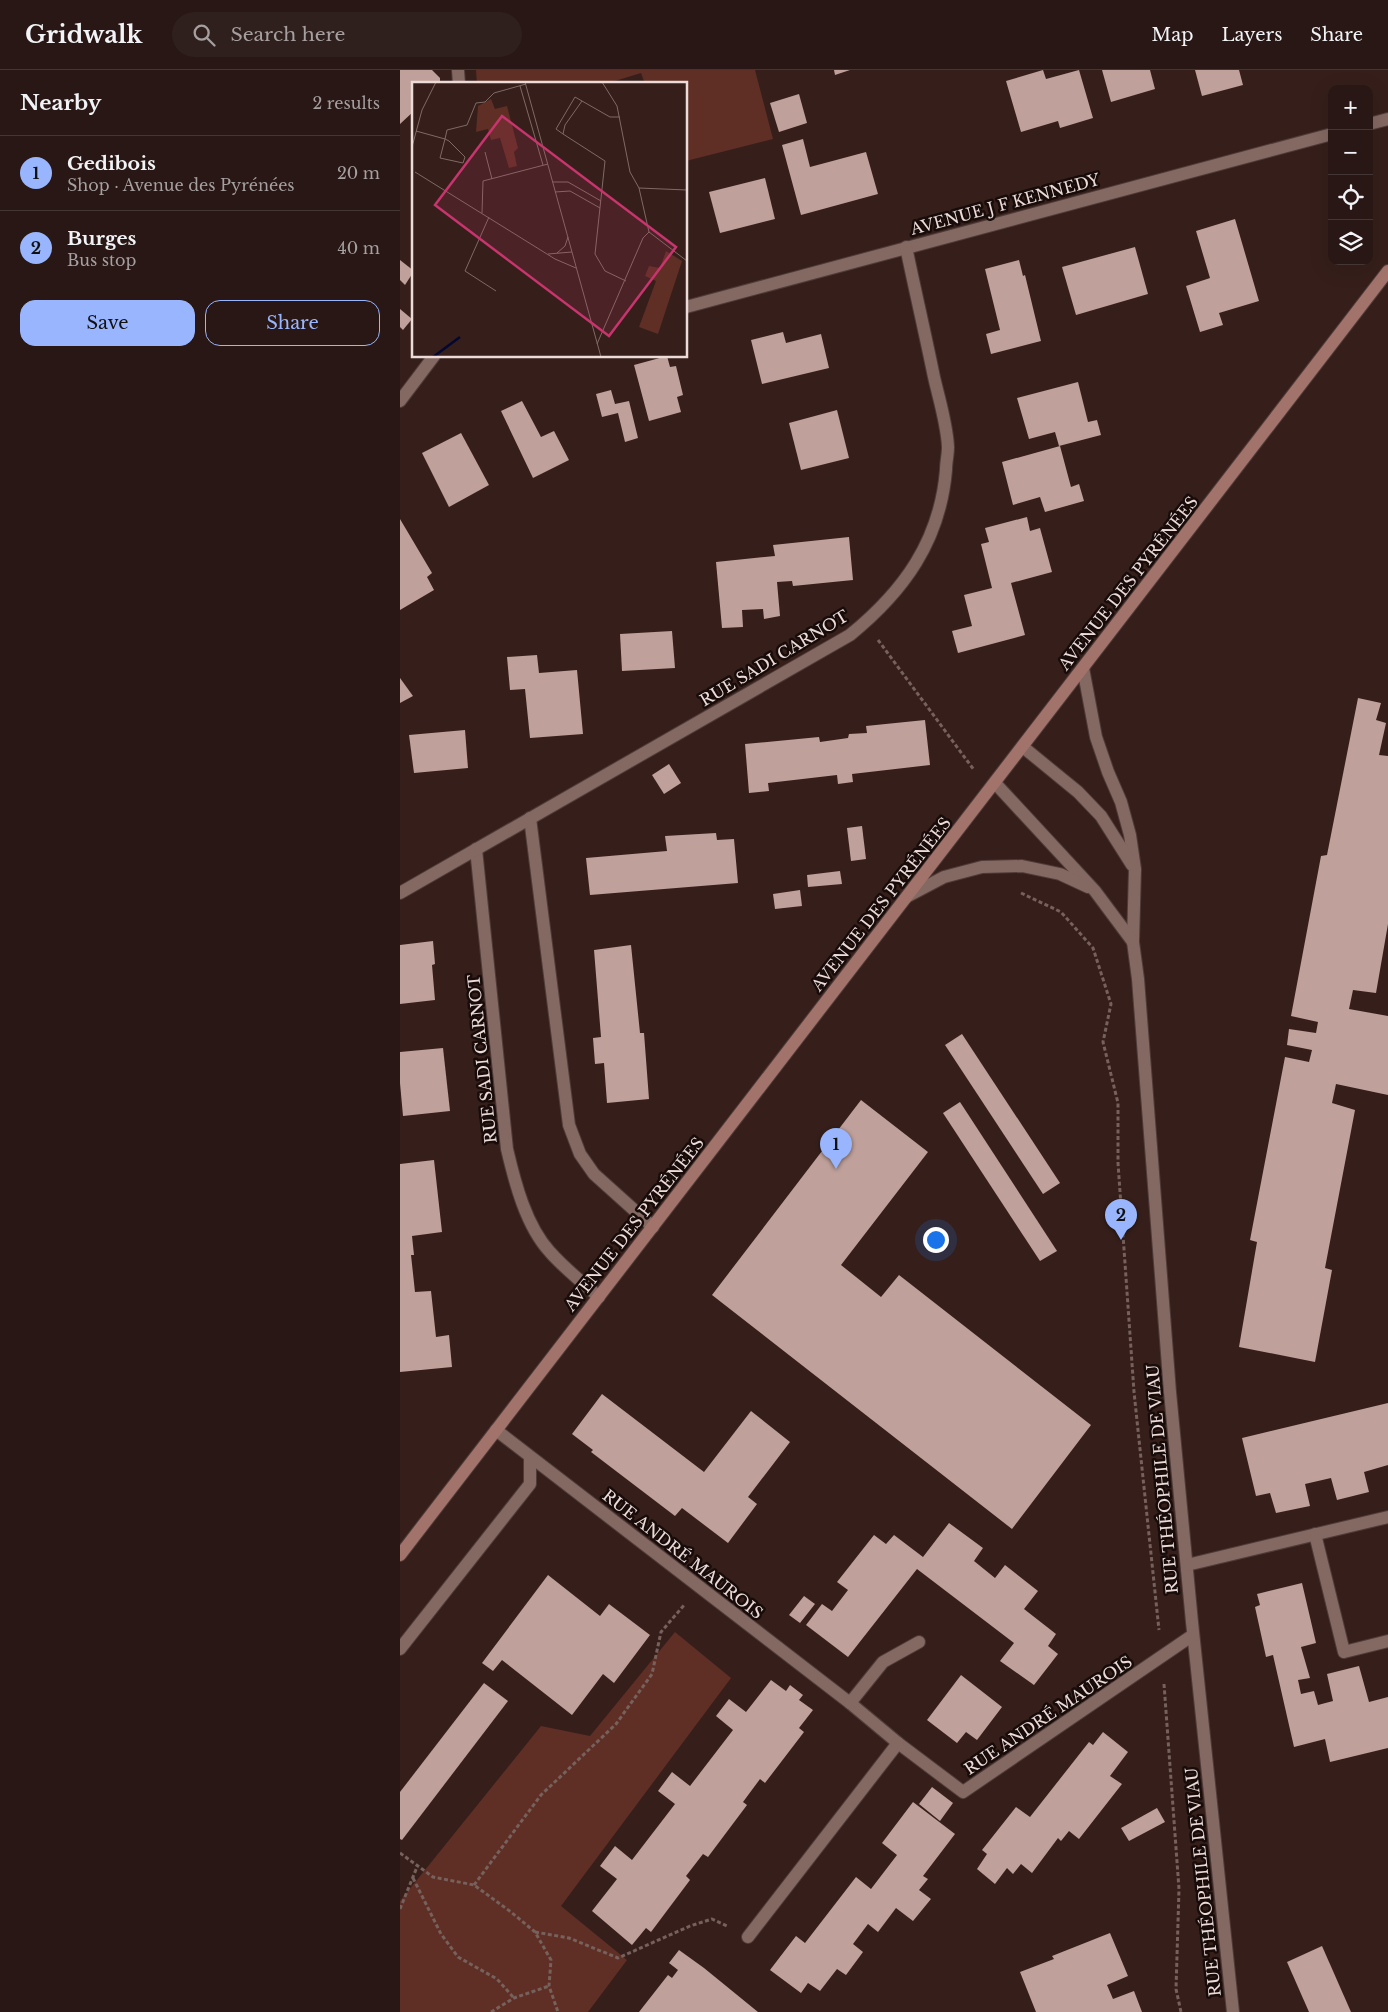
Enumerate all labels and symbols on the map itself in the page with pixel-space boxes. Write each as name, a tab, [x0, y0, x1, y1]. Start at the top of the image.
inset map	[412, 82, 688, 358]
street label: AVENUE J F KENNEDY	[907, 169, 1102, 239]
street label: AVENUE DES PYRÉNÉES	[1053, 492, 1202, 675]
street label: RUE SADI CARNOT	[696, 606, 852, 710]
street label: AVENUE DES PYRÉNÉES	[806, 813, 955, 996]
street label: RUE SADI CARNOT	[463, 973, 501, 1144]
pin: 1	[820, 1128, 852, 1169]
street label: AVENUE DES PYRÉNÉES	[559, 1133, 708, 1316]
pin: 2	[1105, 1199, 1137, 1240]
your location	[923, 1227, 949, 1253]
street label: RUE THÉOPHILE DE VIAU	[1142, 1363, 1182, 1595]
street label: RUE ANDRÉ MAUROIS	[599, 1485, 767, 1623]
street label: RUE ANDRÉ MAUROIS	[960, 1651, 1136, 1779]
street label: RUE THÉOPHILE DE VIAU	[1181, 1766, 1225, 1998]

